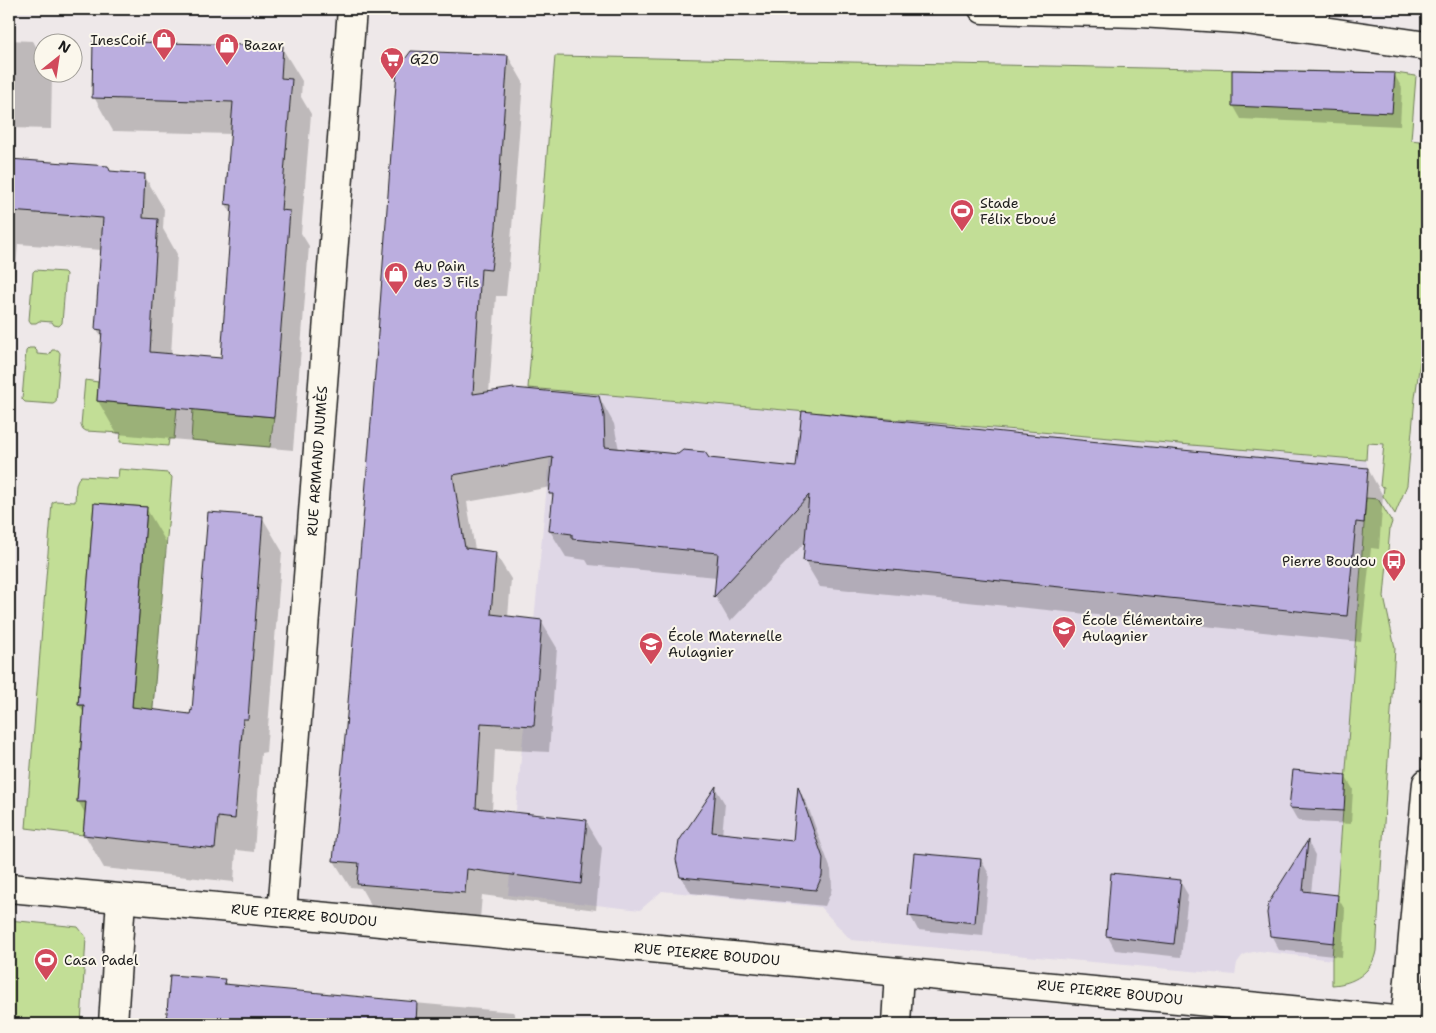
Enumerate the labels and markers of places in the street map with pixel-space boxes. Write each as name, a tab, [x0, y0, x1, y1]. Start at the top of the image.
shop icon: InesCoif	[151, 27, 177, 61]
place label: InesCoif	[90, 31, 147, 49]
shop icon: Bazar	[214, 32, 240, 66]
place label: Bazar	[244, 36, 284, 54]
supermarket icon: G20	[379, 46, 405, 80]
place label: G20	[410, 50, 439, 68]
place label: Stade Félix Eboué	[980, 194, 1056, 228]
sports icon: Stade Félix Eboué	[949, 198, 975, 232]
place label: Au Pain des 3 Fils	[414, 257, 480, 291]
shop icon: Au Pain des 3 Fils	[383, 261, 409, 295]
bus stop icon: Pierre Boudou	[1381, 548, 1407, 582]
place label: Pierre Boudou	[1282, 552, 1376, 570]
place label: École Élémentaire Aulagnier	[1082, 611, 1203, 645]
school or university icon: École Élémentaire Aulagnier	[1051, 615, 1077, 649]
place label: École Maternelle Aulagnier	[668, 627, 782, 661]
school or university icon: École Maternelle Aulagnier	[638, 631, 664, 665]
sports icon: Casa Padel	[33, 947, 59, 981]
place label: Casa Padel	[64, 951, 139, 969]

